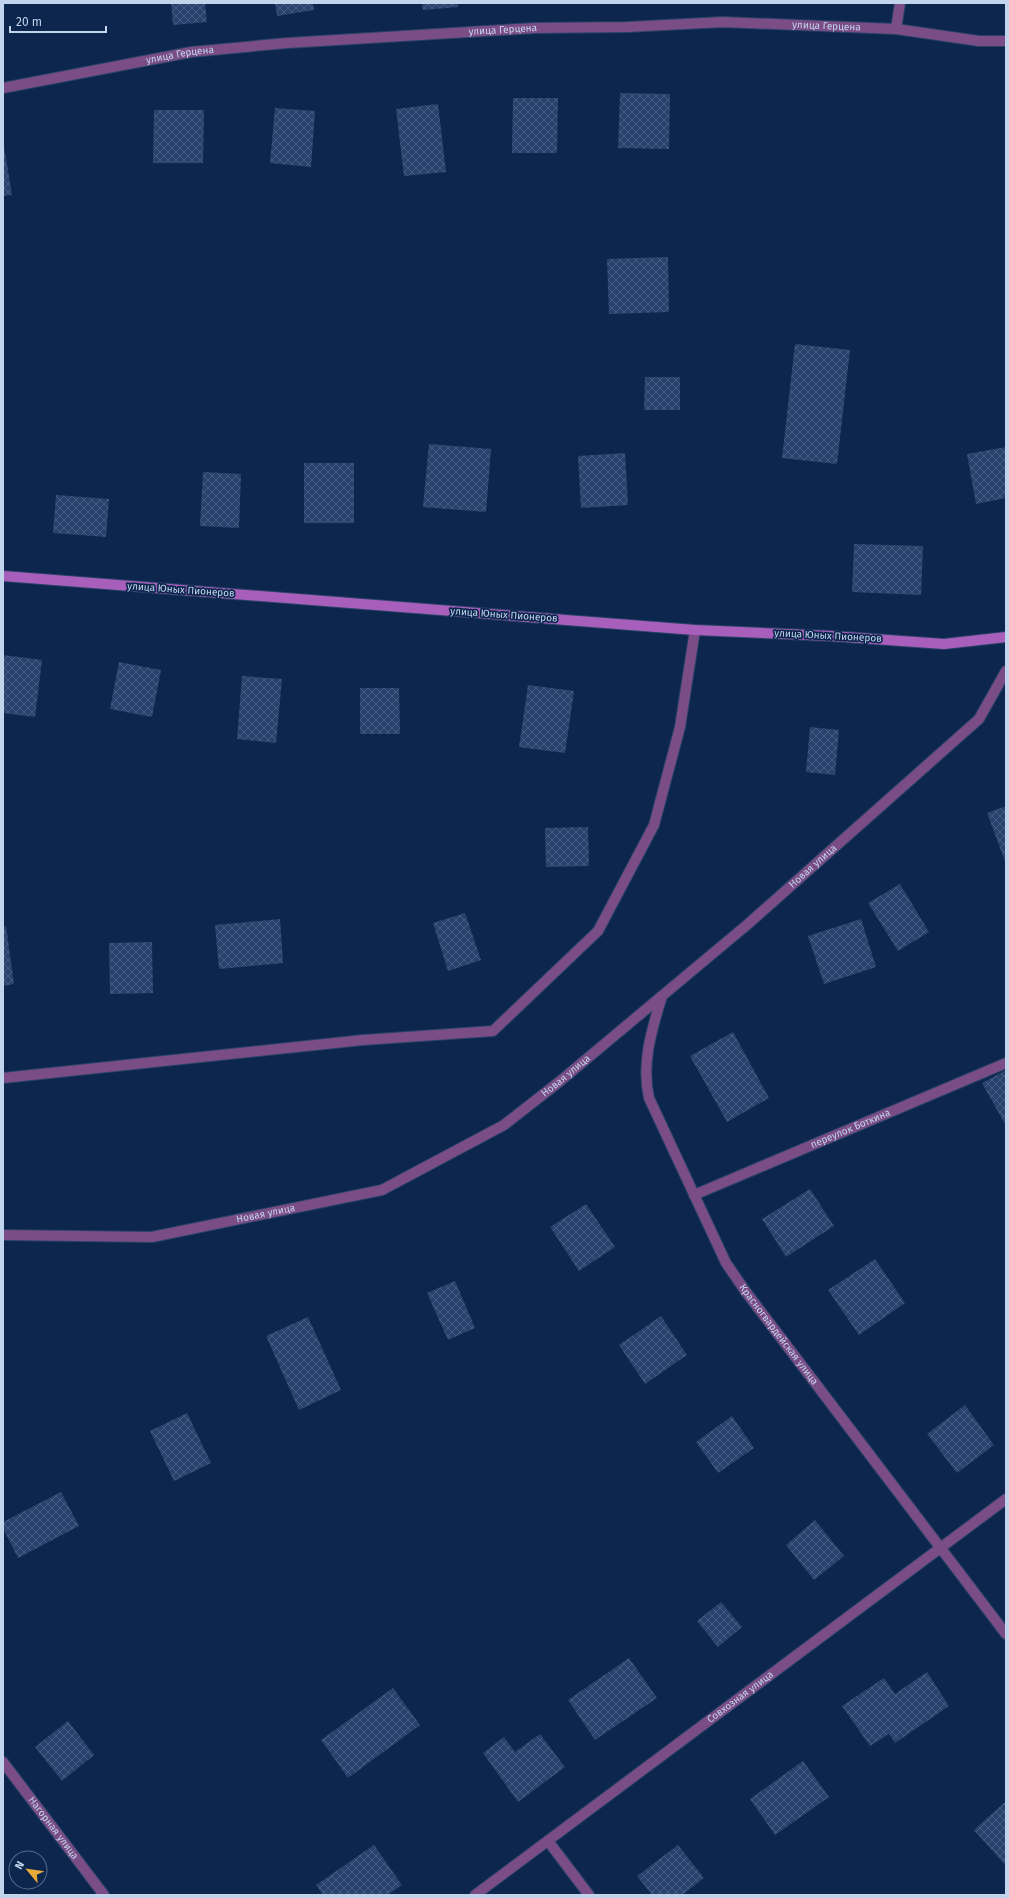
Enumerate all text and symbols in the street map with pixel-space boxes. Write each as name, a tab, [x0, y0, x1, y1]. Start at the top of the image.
scale bar	[10, 8, 106, 34]
text: 20 m	[16, 15, 42, 29]
street label: улица Герцена	[792, 19, 861, 34]
street label: улица Герцена	[468, 22, 537, 38]
street label: улица Герцена	[145, 44, 214, 66]
street label: улица Юных Пионеров	[127, 580, 235, 600]
street label: улица Юных Пионеров	[450, 605, 558, 625]
street label: улица Юных Пионеров	[774, 627, 882, 645]
street label: Новая улица	[787, 842, 839, 891]
street label: Новая улица	[539, 1052, 593, 1099]
street label: переулок Боткина	[809, 1107, 892, 1151]
street label: Новая улица	[235, 1202, 296, 1226]
street label: Красногвардейская улица	[737, 1282, 821, 1387]
street label: Совхозная улица	[705, 1669, 776, 1726]
street label: Нагорная улица	[26, 1794, 81, 1862]
north arrow	[8, 1850, 48, 1890]
text: N	[12, 1859, 27, 1872]

